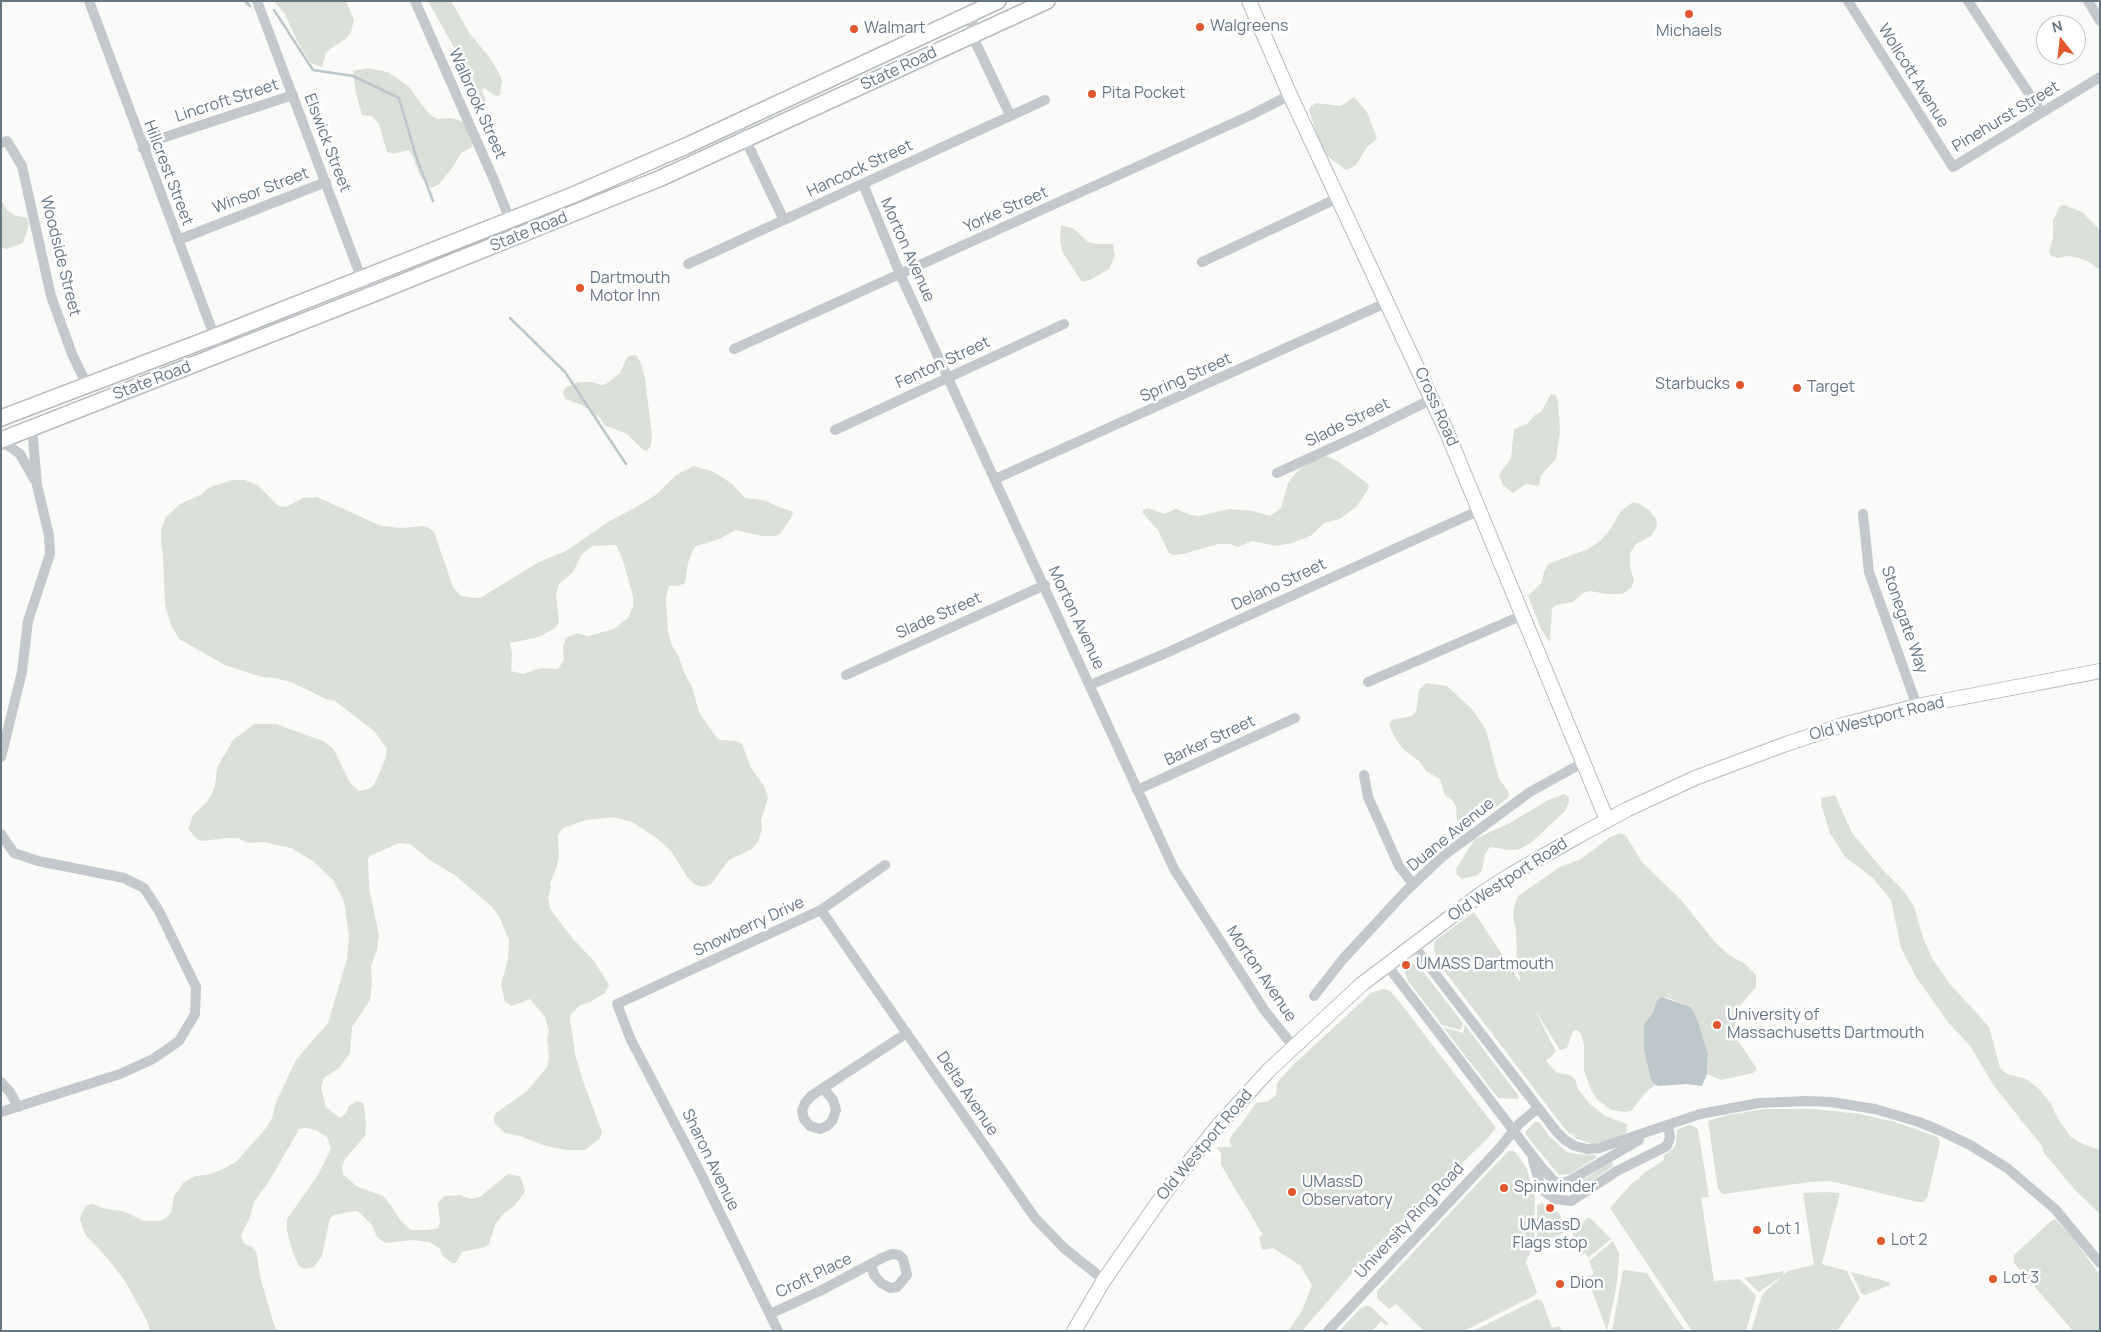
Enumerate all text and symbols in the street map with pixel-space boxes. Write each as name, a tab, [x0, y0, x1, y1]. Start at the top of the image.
marker: Michaels	[1683, 8, 1695, 20]
north arrow	[2036, 15, 2086, 65]
text: N	[2050, 16, 2064, 37]
place label: Walgreens	[1210, 17, 1288, 37]
place label: Walmart	[864, 19, 926, 39]
marker: Walgreens	[1194, 21, 1206, 33]
street label: Wollcott Avenue	[1873, 21, 1953, 131]
place label: Michaels	[1656, 22, 1722, 42]
marker: Walmart	[848, 23, 860, 35]
street label: State Road	[858, 43, 940, 95]
street label: Walbrook Street	[444, 46, 510, 162]
street label: Lincroft Street	[173, 75, 281, 127]
street label: Pinehurst Street	[1949, 77, 2063, 157]
place label: Pita Pocket	[1102, 84, 1185, 104]
marker: Pita Pocket	[1086, 88, 1098, 100]
street label: Elswick Street	[299, 91, 355, 195]
street label: Hillcrest Street	[139, 118, 197, 228]
street label: Hancock Street	[804, 136, 916, 202]
street label: Winsor Street	[210, 164, 312, 218]
street label: Yorke Street	[961, 183, 1051, 237]
street label: Woodside Street	[36, 194, 84, 318]
street label: Morton Avenue	[876, 195, 938, 305]
street label: State Road	[488, 208, 570, 256]
place label: Dartmouth Motor Inn	[590, 269, 670, 307]
marker: Dartmouth Motor Inn	[574, 282, 586, 294]
street label: Fenton Street	[893, 333, 993, 393]
street label: Spring Street	[1137, 349, 1235, 407]
street label: State Road	[110, 357, 194, 405]
street label: Cross Road	[1410, 365, 1462, 449]
place label: Starbucks	[1655, 375, 1730, 395]
place label: Target	[1807, 378, 1855, 398]
marker: Starbucks	[1734, 379, 1746, 391]
marker: Target	[1791, 382, 1803, 394]
street label: Slade Street	[1303, 394, 1393, 452]
street label: Delano Street	[1229, 555, 1329, 615]
street label: Morton Avenue	[1044, 563, 1108, 673]
street label: Stonegate Way	[1877, 564, 1931, 676]
street label: Slade Street	[893, 589, 985, 643]
street label: Old Westport Road	[1808, 693, 1946, 745]
street label: Barker Street	[1162, 712, 1258, 770]
street label: Duane Avenue	[1404, 794, 1498, 876]
street label: Old Westport Road	[1445, 834, 1571, 926]
street label: Snowberry Drive	[691, 893, 807, 961]
street label: Morton Avenue	[1222, 922, 1300, 1026]
place label: UMASS Dartmouth	[1416, 955, 1554, 975]
marker: UMASS Dartmouth	[1400, 959, 1412, 971]
place label: University of Massachusetts Dartmouth	[1727, 1006, 1924, 1044]
marker: University of Massachusetts Dartmouth	[1711, 1019, 1723, 1031]
street label: Delta Avenue	[932, 1048, 1002, 1140]
street label: Old Westport Road	[1153, 1086, 1257, 1204]
street label: Sharon Avenue	[677, 1106, 743, 1214]
street label: University Ring Road	[1352, 1159, 1468, 1283]
place label: UMassD Observatory	[1302, 1173, 1393, 1211]
place label: Spinwinder	[1514, 1178, 1597, 1198]
marker: Spinwinder	[1498, 1182, 1510, 1194]
marker: UMassD Observatory	[1286, 1186, 1298, 1198]
marker: UMassD Flags stop	[1544, 1202, 1556, 1214]
place label: UMassD Flags stop	[1512, 1216, 1588, 1254]
place label: Lot 1	[1767, 1220, 1800, 1240]
marker: Lot 1	[1751, 1224, 1763, 1236]
place label: Lot 2	[1891, 1231, 1927, 1251]
marker: Lot 2	[1875, 1235, 1887, 1247]
street label: Croft Place	[773, 1249, 855, 1303]
place label: Lot 3	[2003, 1269, 2039, 1289]
marker: Lot 3	[1987, 1273, 1999, 1285]
place label: Dion	[1570, 1274, 1603, 1294]
marker: Dion	[1554, 1278, 1566, 1290]

